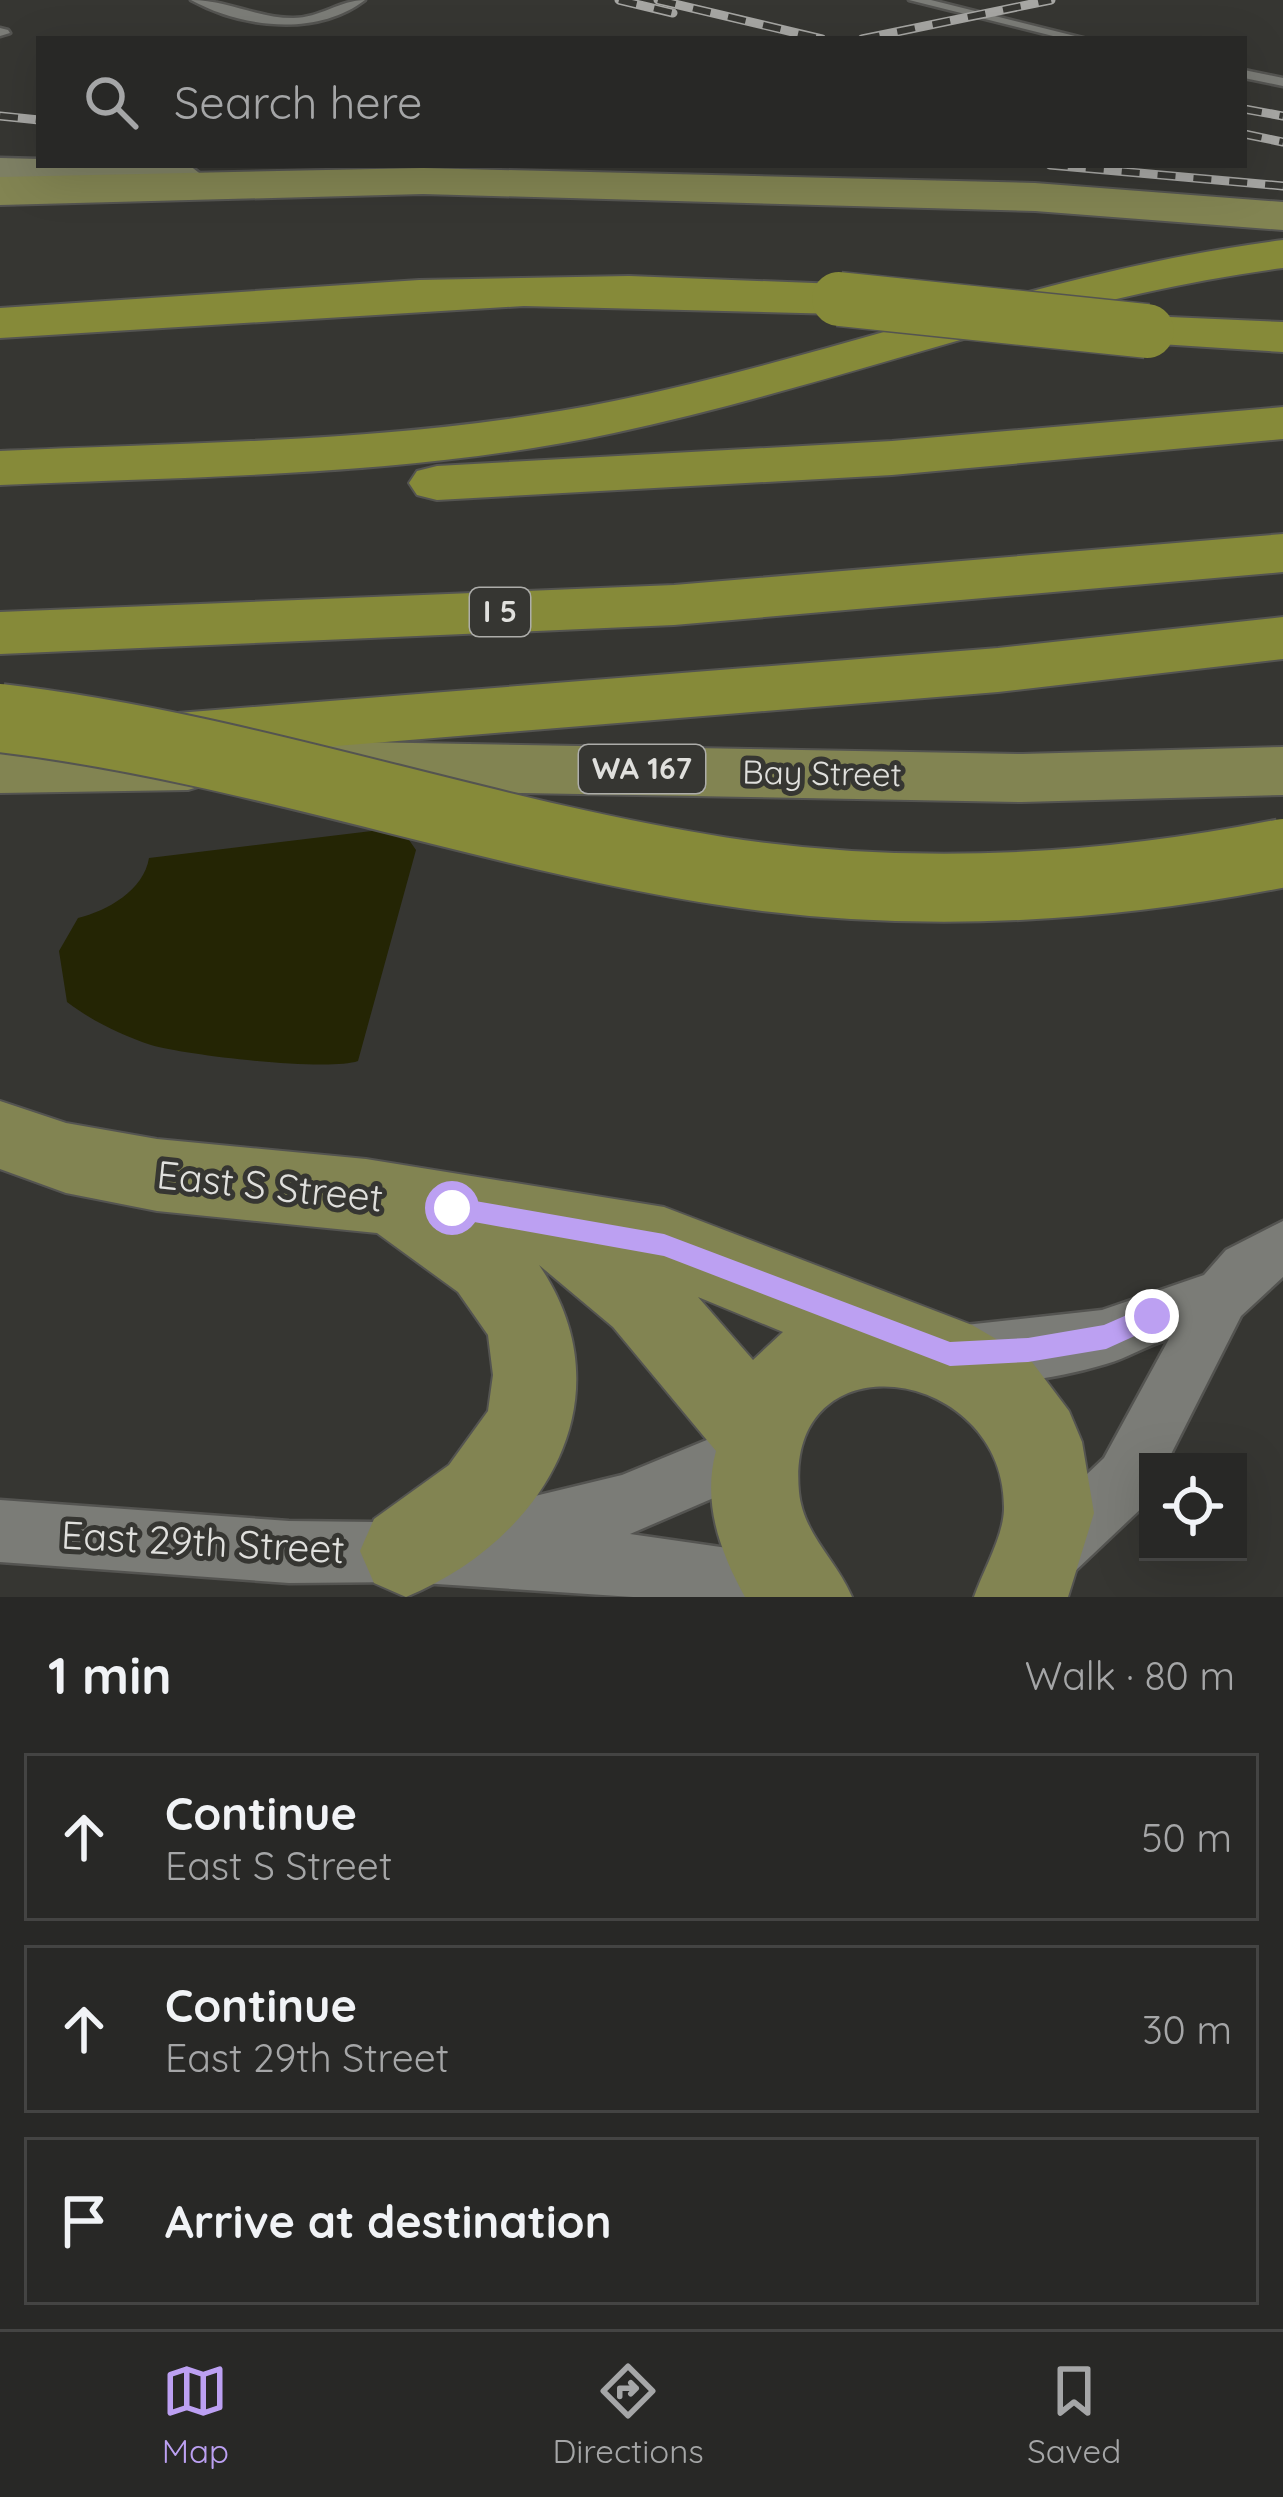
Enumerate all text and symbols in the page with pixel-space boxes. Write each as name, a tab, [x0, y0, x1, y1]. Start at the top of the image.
search box	[36, 36, 1247, 168]
icon: search	[78, 69, 144, 135]
text: Search here	[174, 74, 422, 130]
road number: I 5	[470, 588, 530, 636]
road number: WA 167	[579, 745, 705, 793]
street label: Bay Street	[742, 751, 902, 794]
street label: East S Street	[155, 1149, 386, 1222]
route start	[425, 1181, 479, 1235]
route end	[1125, 1289, 1179, 1343]
map controls	[1139, 1453, 1247, 1561]
button: locate	[1139, 1453, 1247, 1561]
street label: East 29th Street	[60, 1510, 346, 1573]
text: 1 min	[48, 1643, 172, 1707]
text: Walk · 80 m	[1025, 1651, 1235, 1700]
text: Continue	[165, 1785, 357, 1841]
icon: ahead	[51, 1804, 117, 1870]
text: 50 m	[1141, 1813, 1232, 1862]
text: East S Street	[165, 1841, 392, 1890]
text: Continue	[165, 1977, 357, 2033]
icon: ahead	[51, 1996, 117, 2062]
text: 30 m	[1142, 2005, 1232, 2054]
text: East 29th Street	[165, 2033, 449, 2082]
icon: arrive	[51, 2188, 117, 2254]
text: Arrive at destination	[165, 2193, 611, 2249]
tab: Map	[162, 2358, 229, 2471]
tab: Directions	[552, 2358, 704, 2471]
tab: Saved	[1027, 2358, 1121, 2471]

